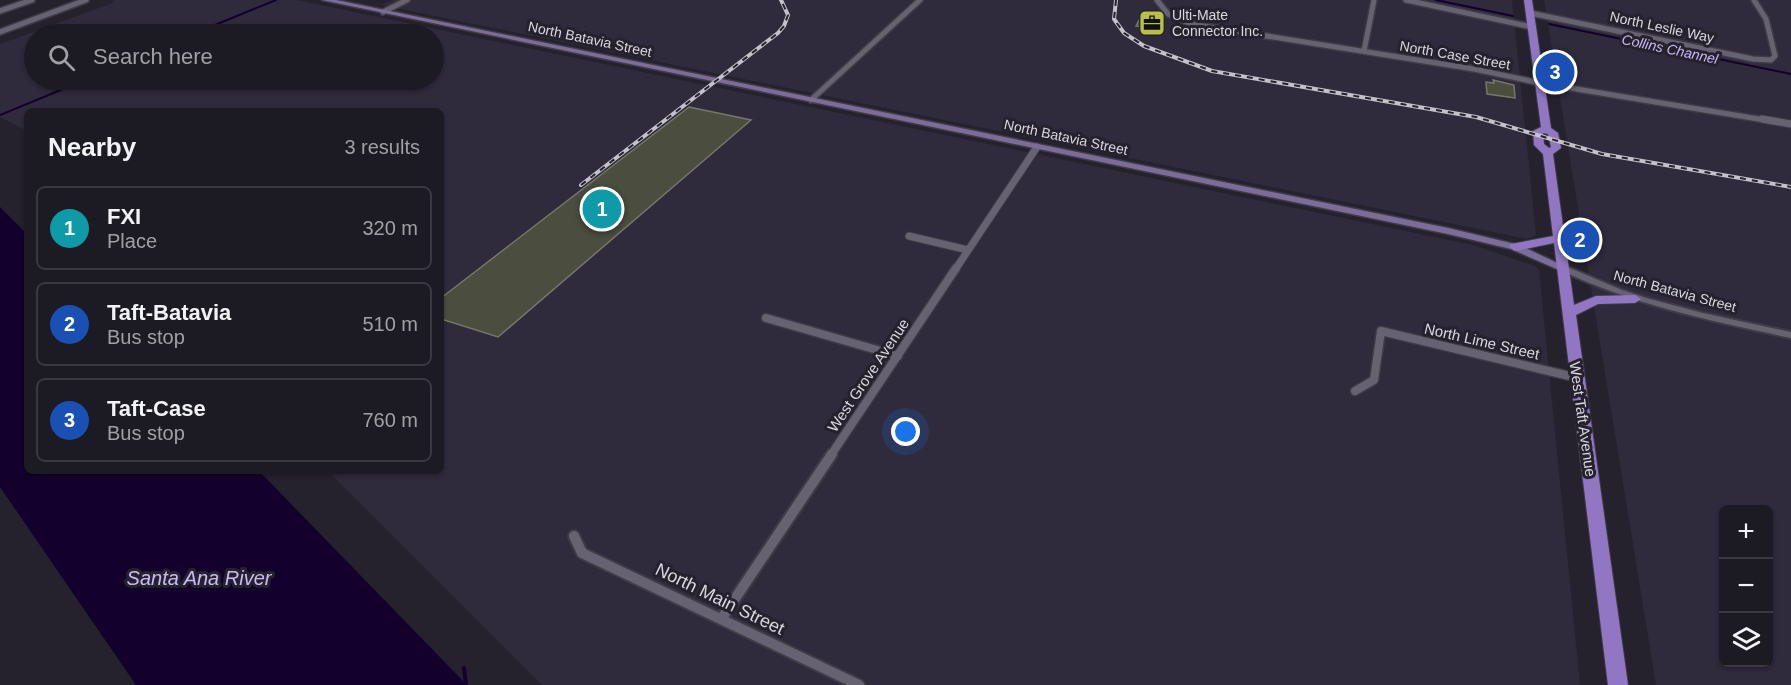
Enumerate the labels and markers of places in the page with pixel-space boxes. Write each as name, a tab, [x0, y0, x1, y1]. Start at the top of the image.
place label: Ulti-Mate Connector Inc.	[1172, 7, 1263, 39]
office icon: Ulti-Mate Connector Inc.	[1137, 8, 1167, 38]
pin: 3	[1536, 50, 1574, 94]
pin: 1	[582, 186, 622, 232]
pin: 2	[1560, 218, 1600, 262]

